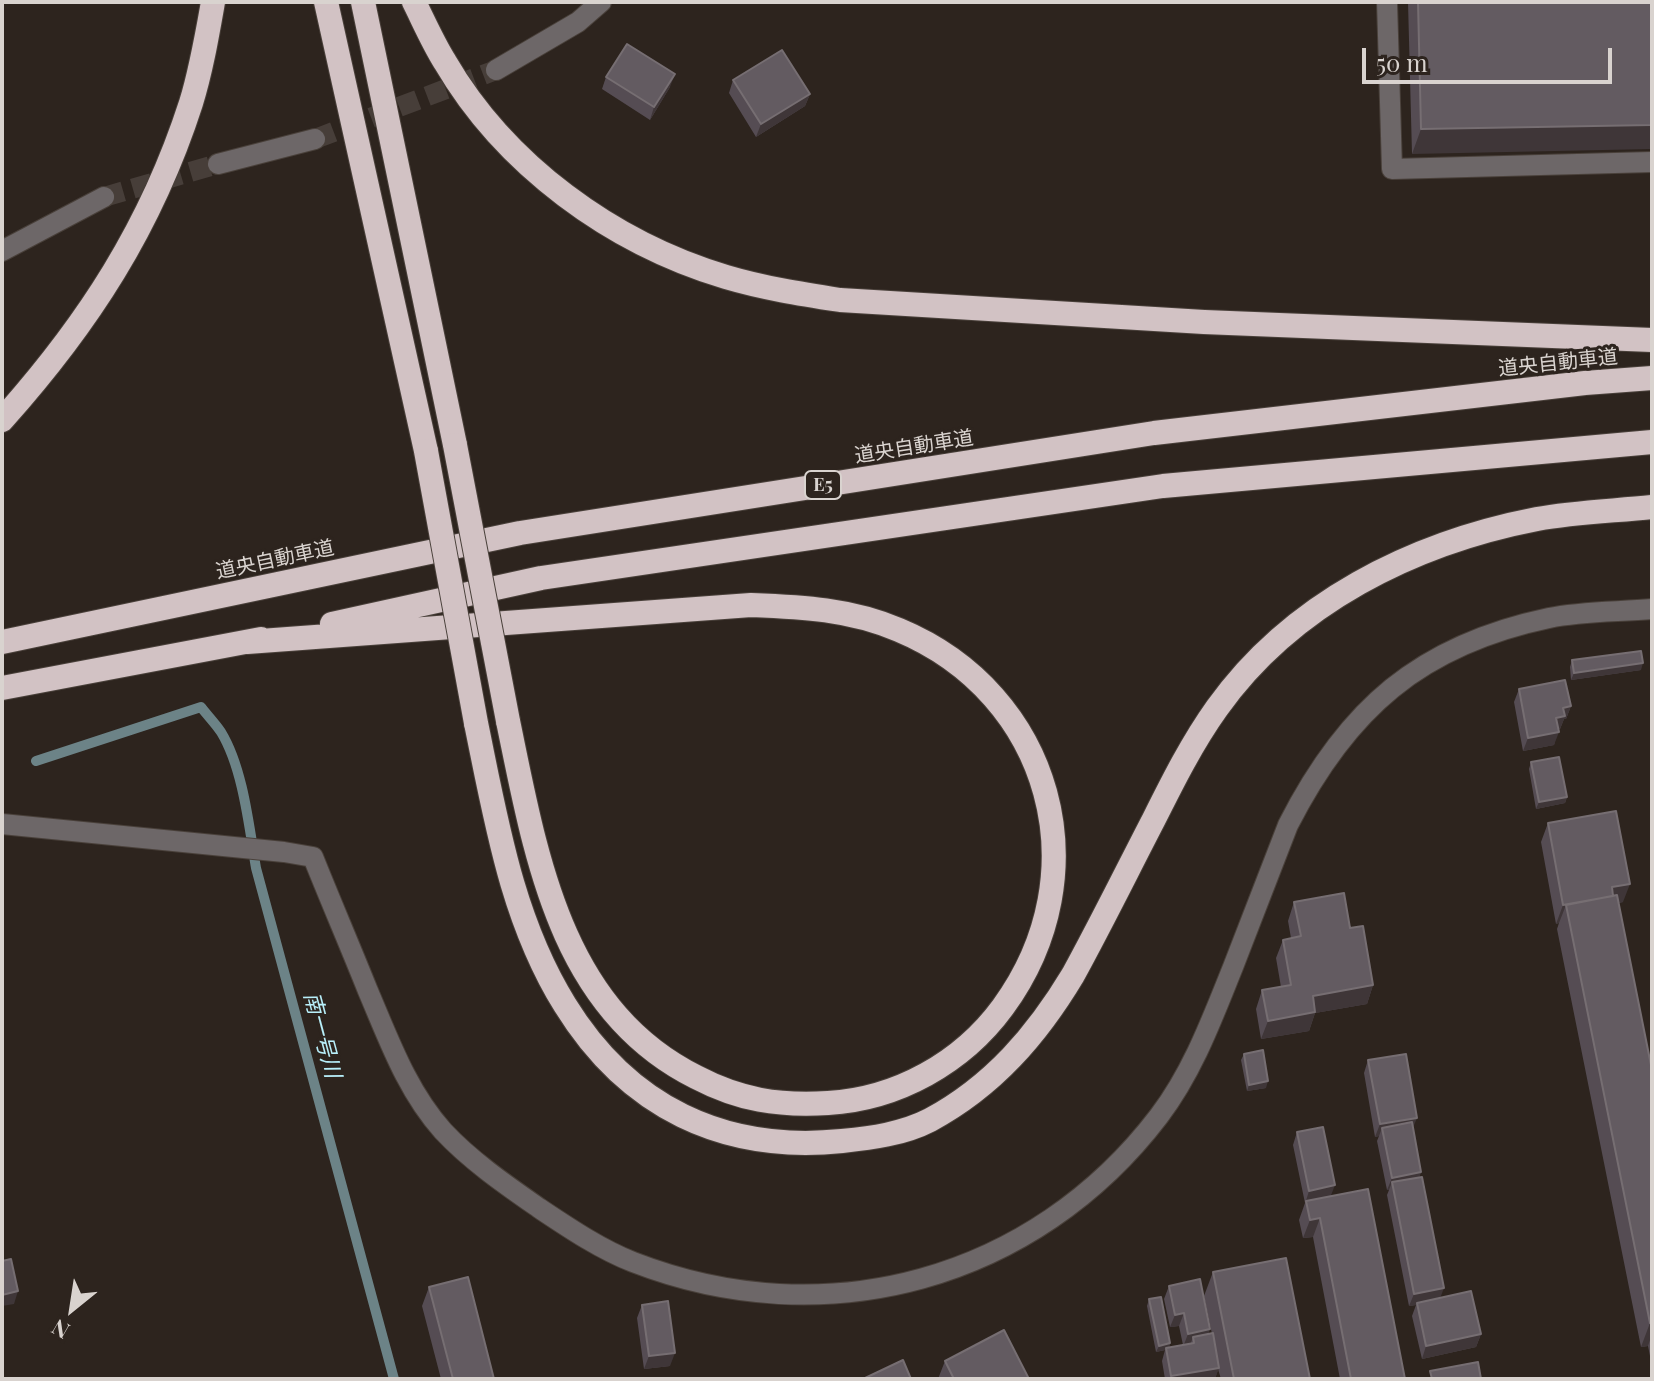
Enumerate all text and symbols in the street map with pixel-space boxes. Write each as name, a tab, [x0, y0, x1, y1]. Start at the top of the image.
scale bar	[1366, 32, 1616, 82]
text: 50 m	[1376, 46, 1428, 78]
street label: 道央自動車道	[1497, 345, 1619, 381]
street label: 道央自動車道	[853, 426, 975, 468]
road number: E5	[805, 471, 841, 499]
street label: 道央自動車道	[214, 536, 336, 584]
water label: 南一号川	[298, 989, 346, 1081]
north arrow	[32, 1269, 112, 1349]
text: N	[46, 1313, 74, 1347]

